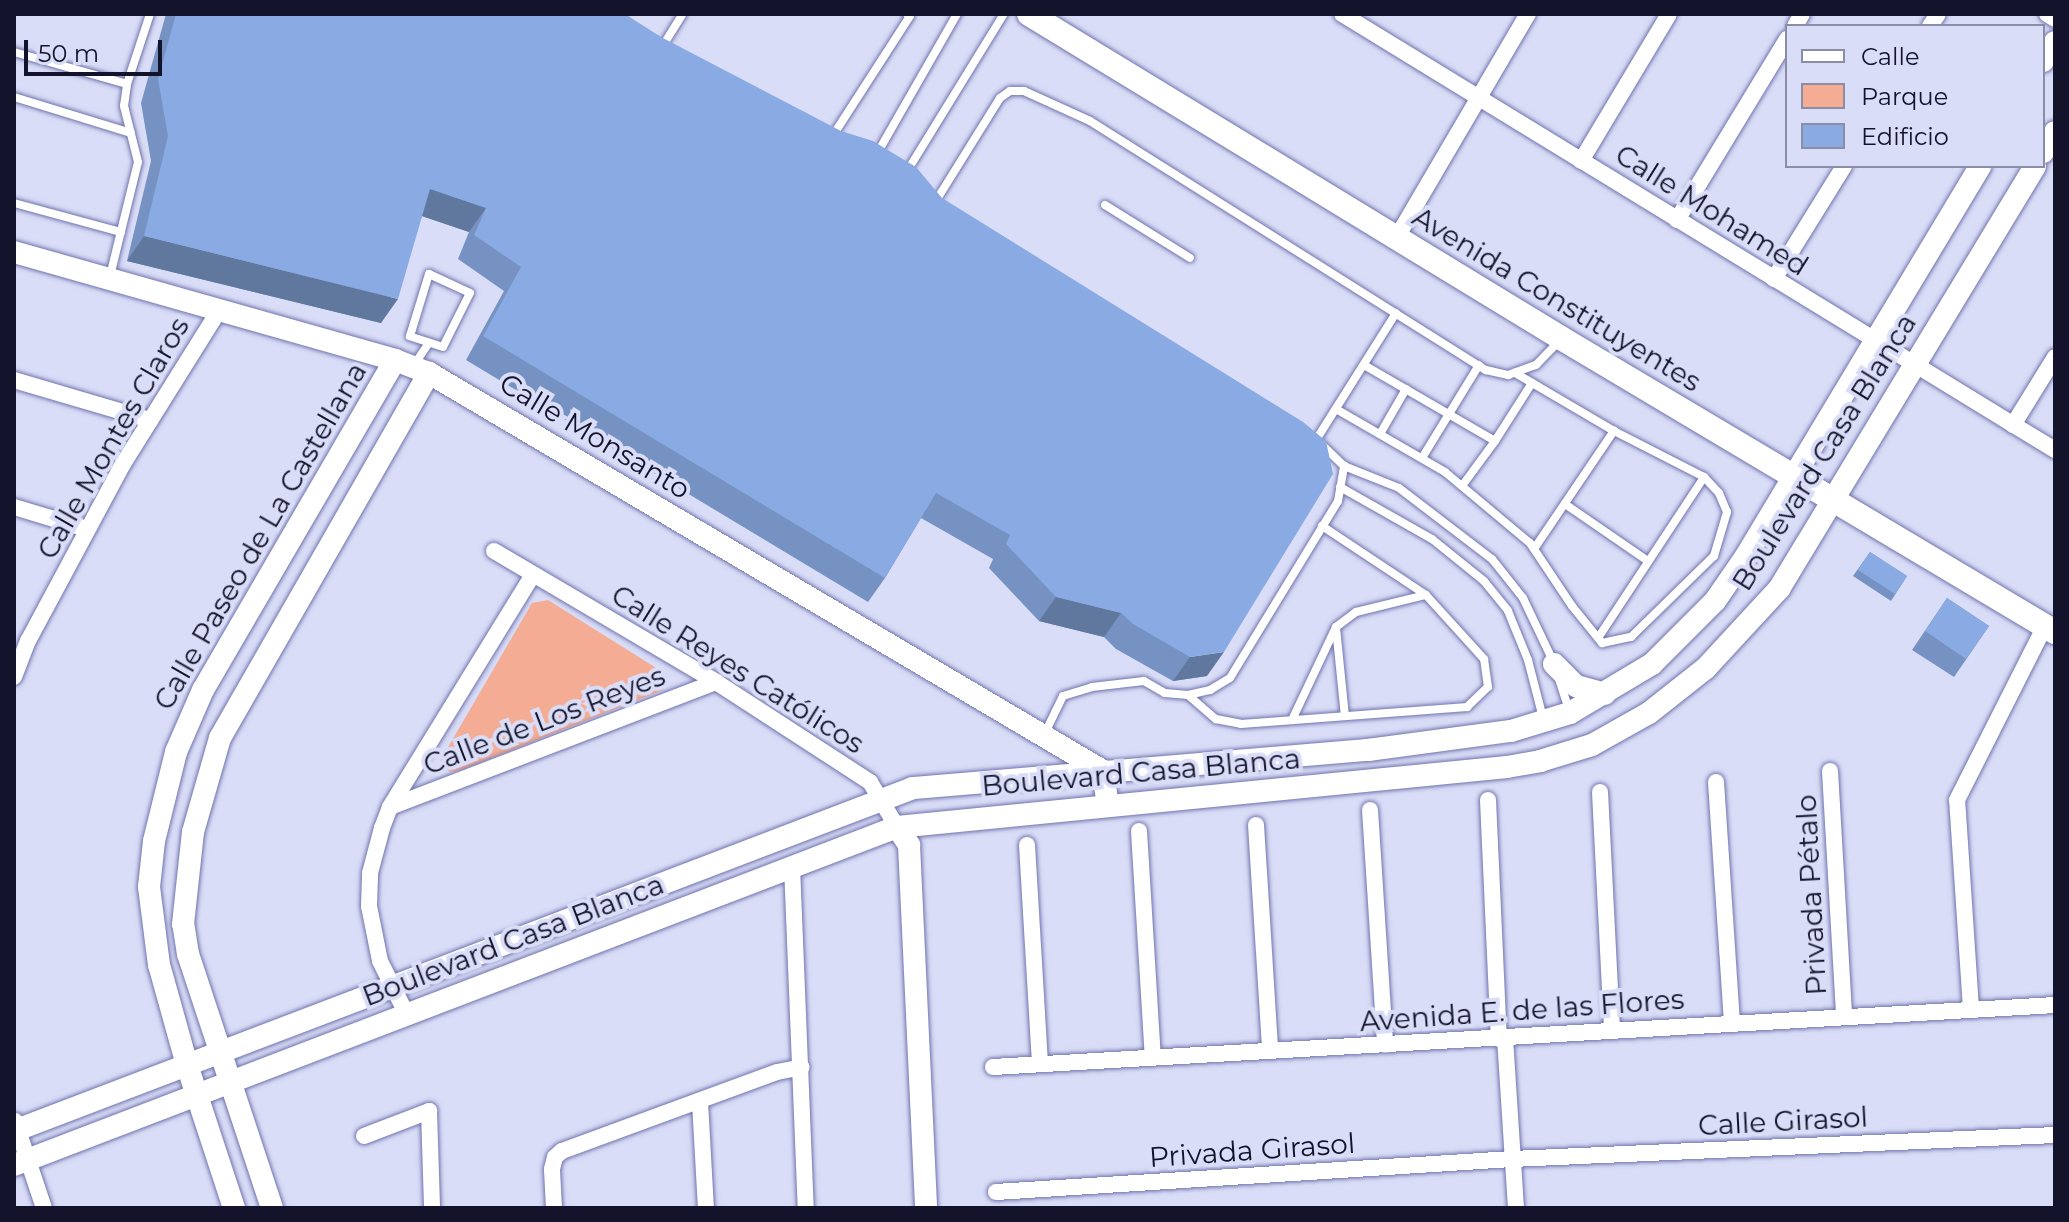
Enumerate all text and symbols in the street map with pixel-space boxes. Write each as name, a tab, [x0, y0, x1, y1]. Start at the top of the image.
scale bar	[28, 24, 166, 74]
legend	[1785, 24, 2045, 168]
text: 50 m	[38, 39, 99, 68]
text: Calle	[1861, 42, 1919, 71]
text: Parque	[1861, 82, 1948, 111]
text: Edificio	[1861, 122, 1949, 151]
street label: Calle Mohamed	[1609, 137, 1815, 283]
street label: Avenida Constituyentes	[1407, 200, 1707, 398]
street label: Boulevard Casa Blanca	[1725, 307, 1923, 597]
street label: Calle Montes Claros	[30, 311, 196, 565]
street label: Calle Paseo de La Castellana	[147, 356, 373, 716]
street label: Calle Monsanto	[494, 366, 696, 506]
street label: Calle Reyes Católicos	[606, 578, 870, 760]
street label: Calle de Los Reyes	[419, 658, 669, 782]
street label: Boulevard Casa Blanca	[980, 741, 1302, 803]
street label: Privada Pétalo	[1789, 794, 1833, 996]
street label: Boulevard Casa Blanca	[358, 867, 668, 1013]
street label: Avenida E. de las Flores	[1359, 982, 1685, 1038]
street label: Calle Girasol	[1697, 1100, 1869, 1142]
street label: Privada Girasol	[1148, 1126, 1356, 1174]

